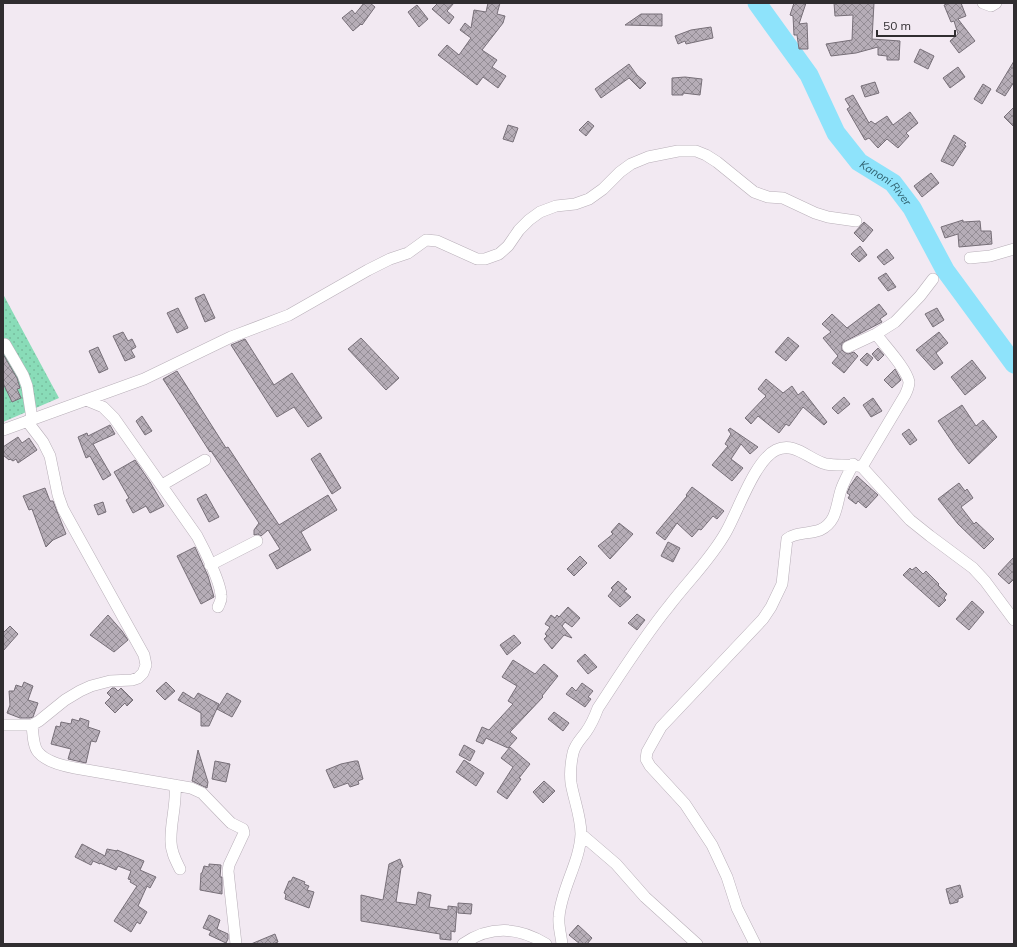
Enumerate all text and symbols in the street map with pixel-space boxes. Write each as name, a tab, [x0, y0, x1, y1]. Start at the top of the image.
scale bar	[877, 12, 955, 38]
text: 50 m	[883, 18, 911, 33]
water label: Kanoni River	[857, 157, 915, 209]

